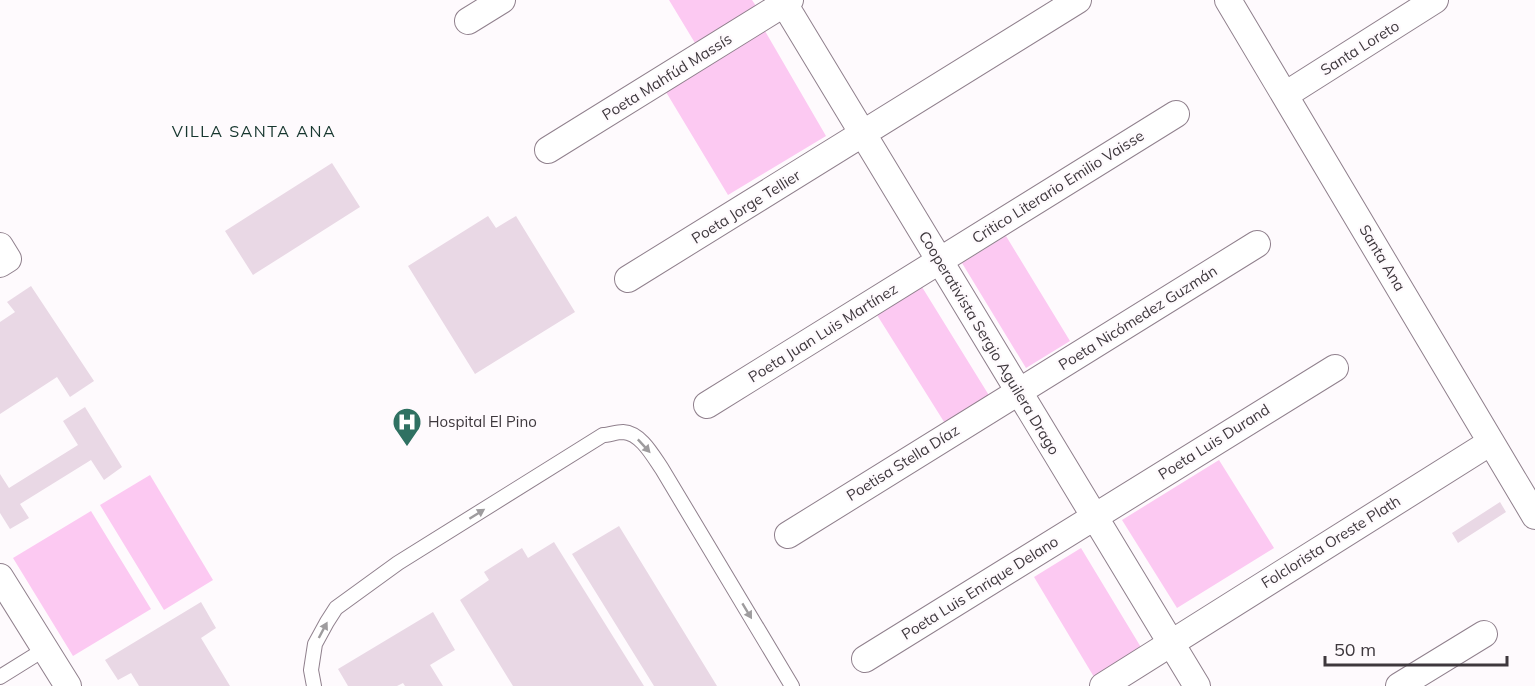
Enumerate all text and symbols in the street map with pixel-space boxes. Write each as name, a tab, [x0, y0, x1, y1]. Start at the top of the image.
street label: Santa Loreto	[1317, 16, 1403, 79]
street label: Poeta Mahfúd Massís	[598, 29, 735, 124]
district label: VILLA SANTA ANA	[172, 121, 336, 141]
street label: Critico Literario Emilio Vaisse	[968, 126, 1147, 247]
street label: Poeta Jorge Tellier	[688, 165, 804, 248]
street label: Santa Ana	[1355, 221, 1410, 294]
street label: Cooperativista Sergio Aguilera Drago	[915, 227, 1064, 458]
street label: Poeta Nicómedez Guzmán	[1055, 261, 1221, 374]
street label: Poeta Juan Luis Martínez	[745, 279, 901, 386]
street label: Poeta Luis Durand	[1154, 400, 1273, 484]
hospital icon: Hospital El Pino	[391, 406, 423, 448]
place label: Hospital El Pino	[428, 412, 537, 431]
street label: Poetisa Stella Díaz	[843, 420, 963, 505]
one-way arrow	[637, 438, 650, 453]
street label: Folclorista Oreste Plath	[1258, 491, 1404, 592]
one-way arrow	[469, 509, 485, 520]
street label: Poeta Luis Enrique Delano	[898, 531, 1062, 644]
one-way arrow	[741, 603, 752, 619]
one-way arrow	[318, 621, 328, 638]
scale bar	[1325, 629, 1506, 667]
text: 50 m	[1334, 638, 1376, 661]

